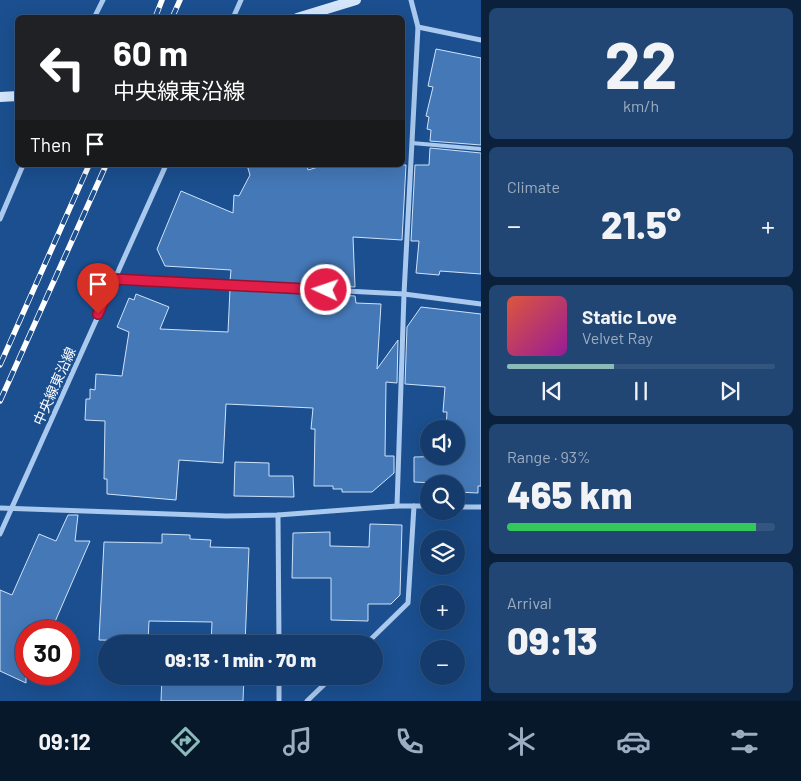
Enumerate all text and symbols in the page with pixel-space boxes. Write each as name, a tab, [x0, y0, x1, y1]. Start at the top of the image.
text: 22	[605, 24, 677, 102]
text: 60 m	[113, 31, 188, 73]
icon: left	[30, 35, 95, 100]
text: 中央線東沿線	[113, 77, 245, 103]
text: km/h	[623, 96, 659, 115]
icon: arrive	[81, 130, 109, 158]
text: Then	[30, 133, 71, 156]
text: Climate	[507, 177, 560, 196]
text: 21.5°	[601, 201, 681, 247]
text: −	[507, 208, 521, 242]
text: +	[761, 208, 775, 242]
pin	[77, 263, 119, 314]
position arrow	[299, 263, 351, 315]
icon: arrive	[84, 270, 112, 298]
text: Static Love	[582, 305, 677, 328]
text: Velvet Ray	[582, 328, 653, 347]
street label: 中央線東沿線	[29, 344, 79, 428]
icon: previous	[538, 377, 566, 405]
icon: pause	[627, 377, 655, 405]
icon: next	[716, 377, 744, 405]
map controls	[420, 420, 465, 685]
button: sound	[420, 420, 465, 465]
text: Range · 93%	[507, 447, 591, 466]
text: 465 km	[507, 471, 632, 517]
button: search	[420, 475, 465, 520]
button: layers	[420, 530, 465, 575]
button: +	[420, 585, 465, 630]
text: Arrival	[507, 593, 552, 612]
text: 09:13	[507, 617, 597, 663]
speed limit sign: 30	[15, 620, 80, 685]
button: −	[420, 640, 465, 685]
text: 09:13 · 1 min · 70 m	[165, 648, 316, 671]
icon: directions	[168, 724, 203, 759]
icon: music	[280, 724, 315, 759]
icon: phone	[392, 724, 427, 759]
icon: climate	[504, 724, 539, 759]
icon: car	[616, 724, 651, 759]
icon: filters	[727, 724, 762, 759]
text: 09:12	[38, 728, 91, 754]

